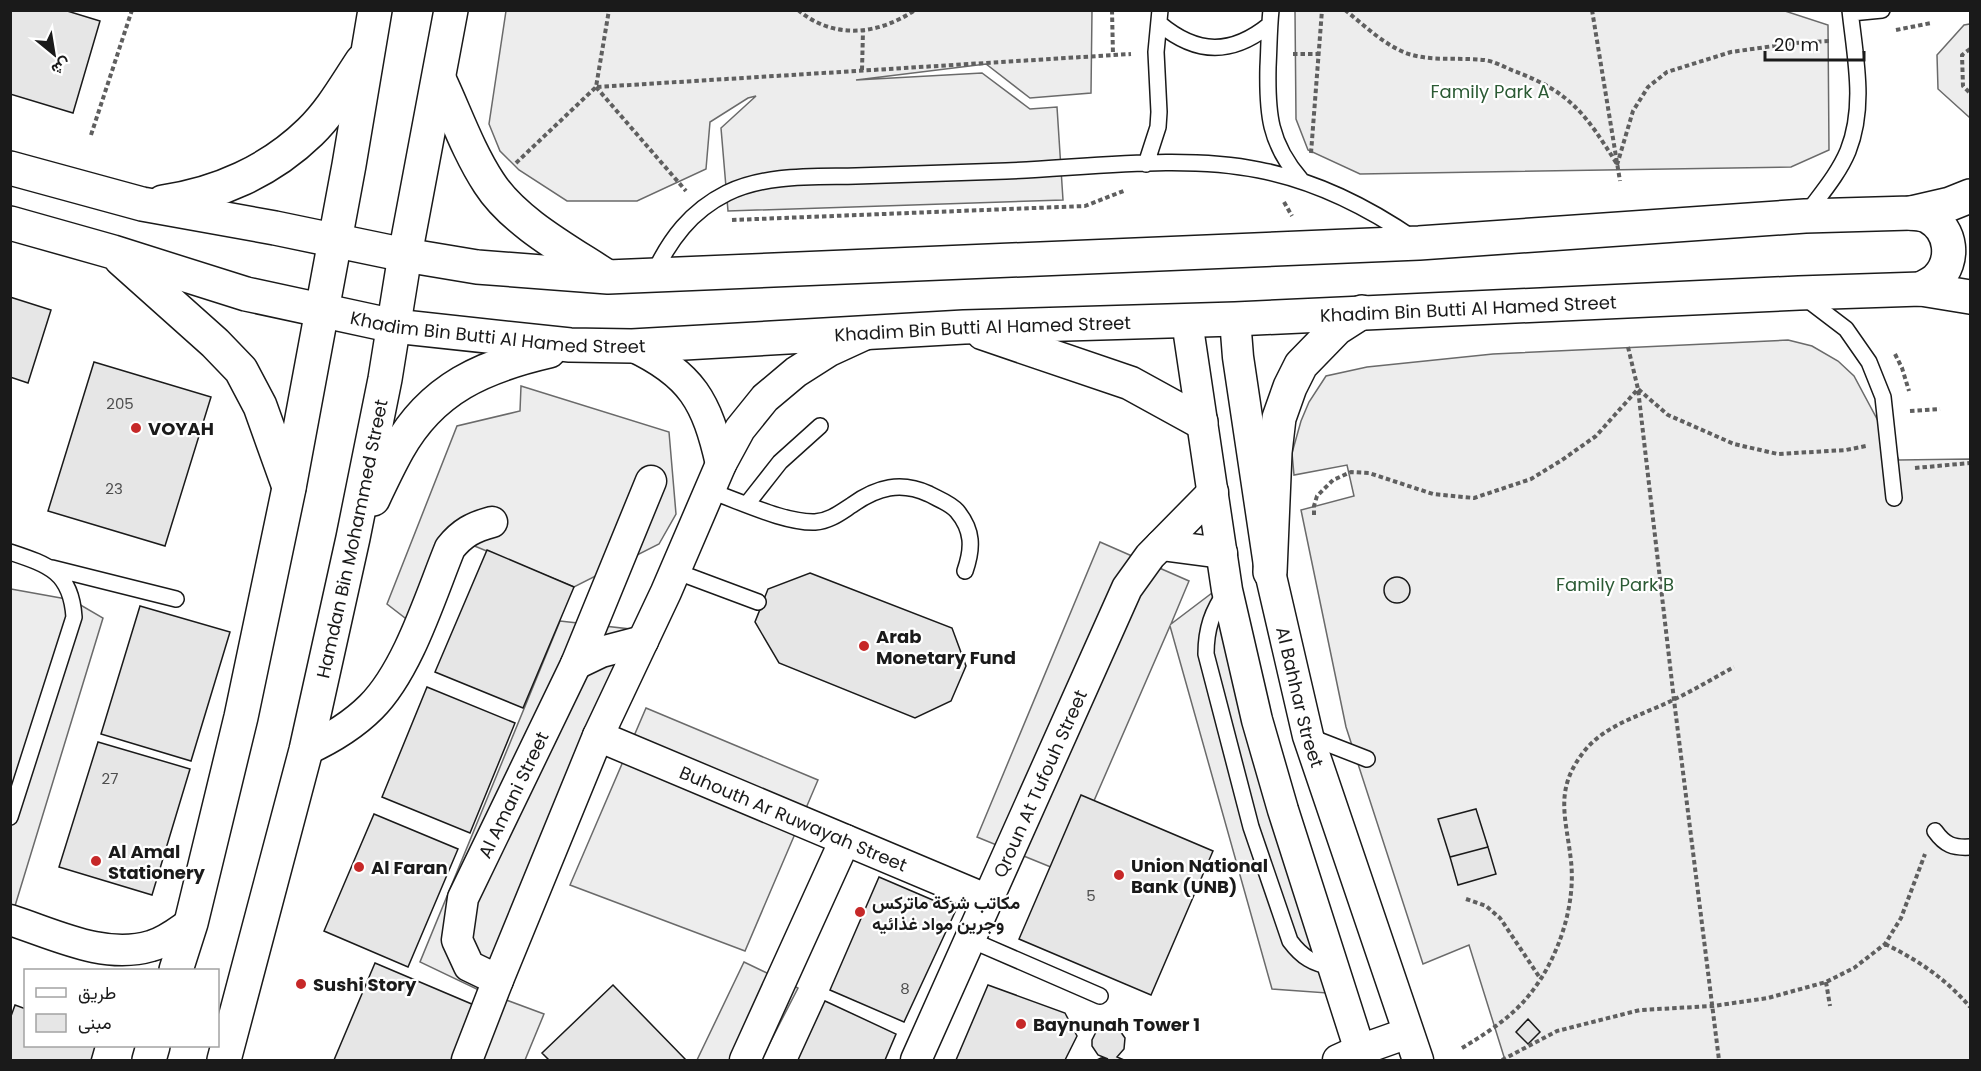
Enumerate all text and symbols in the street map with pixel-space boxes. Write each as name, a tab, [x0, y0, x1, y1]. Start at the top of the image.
north arrow	[24, 24, 84, 84]
scale bar	[1765, 24, 1864, 62]
text: 20 m	[1774, 32, 1819, 57]
text: ش	[47, 52, 75, 81]
park label: Family Park A	[1430, 79, 1550, 104]
street label: Khadim Bin Butti Al Hamed Street	[1319, 289, 1617, 328]
street label: Khadim Bin Butti Al Hamed Street	[348, 304, 646, 359]
street label: Khadim Bin Butti Al Hamed Street	[834, 310, 1131, 347]
house number: 205	[106, 393, 134, 414]
street label: Hamdan Bin Mohammed Street	[310, 397, 393, 680]
place label: VOYAH	[148, 416, 214, 441]
marker: VOYAH	[129, 421, 143, 435]
house number: 23	[105, 478, 123, 499]
park label: Family Park B	[1556, 572, 1674, 597]
place label: Arab Monetary Fund	[876, 624, 1016, 670]
street label: Al Bahhar Street	[1271, 624, 1330, 771]
marker: Arab Monetary Fund	[857, 639, 871, 653]
street label: Qroun At Tufouh Street	[987, 686, 1093, 881]
street label: Al Amani Street	[472, 727, 554, 862]
street label: Buhouth Ar Ruwayah Street	[676, 759, 911, 877]
house number: 27	[102, 768, 118, 789]
place label: Al Amal Stationery	[108, 839, 206, 885]
place label: Union National Bank (UNB)	[1131, 853, 1268, 899]
marker: Al Amal Stationery	[89, 854, 103, 868]
place label: Al Faran	[371, 855, 448, 880]
marker: Al Faran	[352, 860, 366, 874]
marker: Union National Bank (UNB)	[1112, 868, 1126, 882]
house number: 5	[1086, 885, 1096, 906]
place label: مكاتب شركة ماتركس وجرين مواد غذائيه	[872, 890, 1020, 936]
marker: مكاتب شركة ماتركس وجرين مواد غذائيه	[853, 905, 867, 919]
legend	[24, 969, 219, 1047]
place label: Sushi Story	[313, 972, 417, 997]
marker: Sushi Story	[294, 977, 308, 991]
house number: 8	[900, 978, 910, 999]
text: طريق	[78, 980, 116, 1005]
text: مبنى	[78, 1010, 112, 1035]
place label: Baynunah Tower 1	[1033, 1012, 1200, 1037]
marker: Baynunah Tower 1	[1014, 1017, 1028, 1031]

